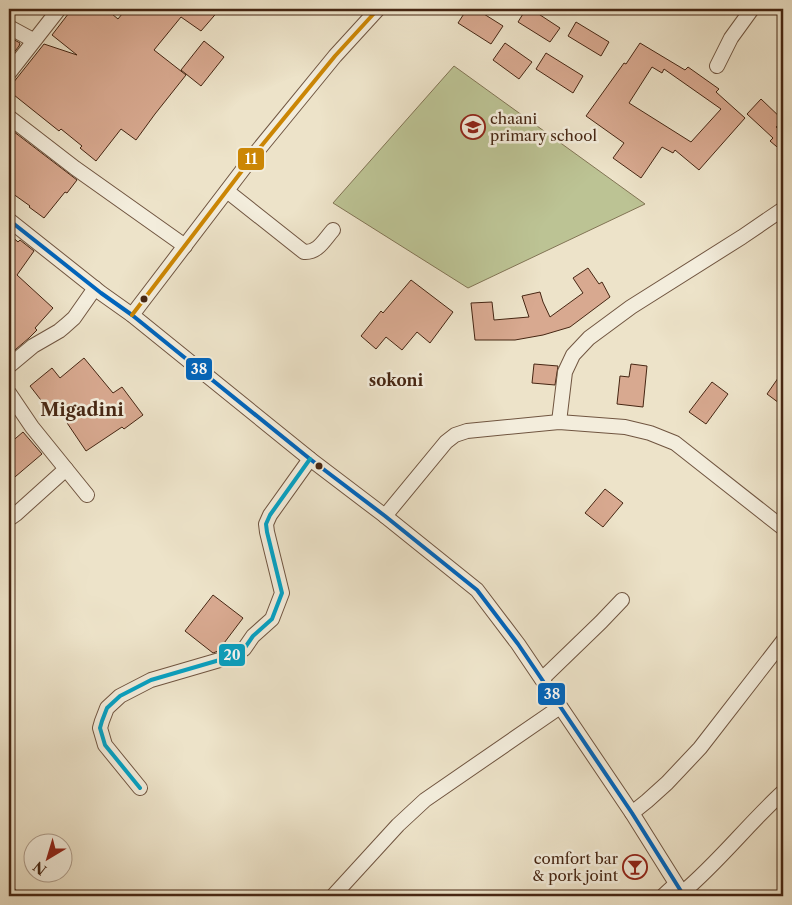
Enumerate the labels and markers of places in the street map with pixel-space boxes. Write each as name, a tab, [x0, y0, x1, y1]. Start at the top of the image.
place label: chaani primary school	[490, 109, 597, 145]
school or university icon: chaani primary school	[460, 114, 486, 140]
unlabelled marker	[139, 294, 149, 304]
unlabelled marker	[314, 461, 324, 471]
place label: comfort bar & pork joint	[532, 849, 619, 885]
bar icon: comfort bar & pork joint	[622, 854, 648, 880]

